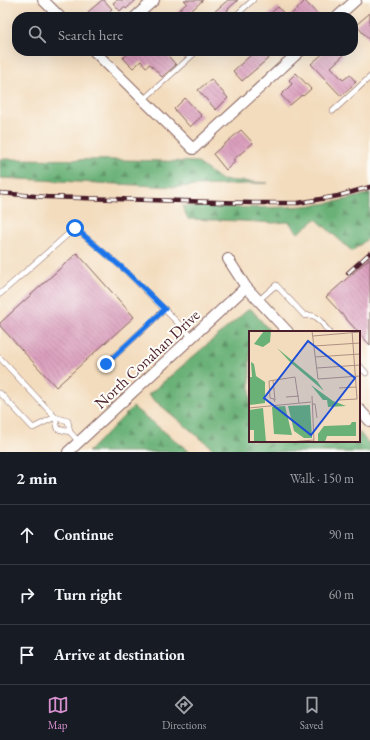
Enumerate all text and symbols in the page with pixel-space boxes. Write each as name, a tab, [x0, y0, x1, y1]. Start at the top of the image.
search box	[12, 12, 358, 56]
icon: search	[26, 23, 48, 45]
text: Search here	[58, 25, 123, 44]
route start	[66, 219, 84, 237]
street label: North Conahan Drive	[90, 305, 204, 413]
inset map	[249, 331, 360, 442]
route end	[97, 355, 115, 373]
text: 2 min	[16, 467, 57, 489]
text: Walk · 150 m	[290, 470, 354, 487]
icon: ahead	[16, 524, 38, 546]
text: Continue	[54, 525, 114, 544]
text: 90 m	[329, 526, 354, 543]
icon: right	[16, 584, 38, 606]
text: Turn right	[54, 585, 122, 604]
text: 60 m	[329, 586, 354, 603]
icon: arrive	[16, 644, 38, 666]
text: Arrive at destination	[54, 645, 185, 664]
tab: Map	[47, 694, 69, 732]
tab: Directions	[162, 694, 206, 732]
tab: Saved	[300, 694, 323, 732]

